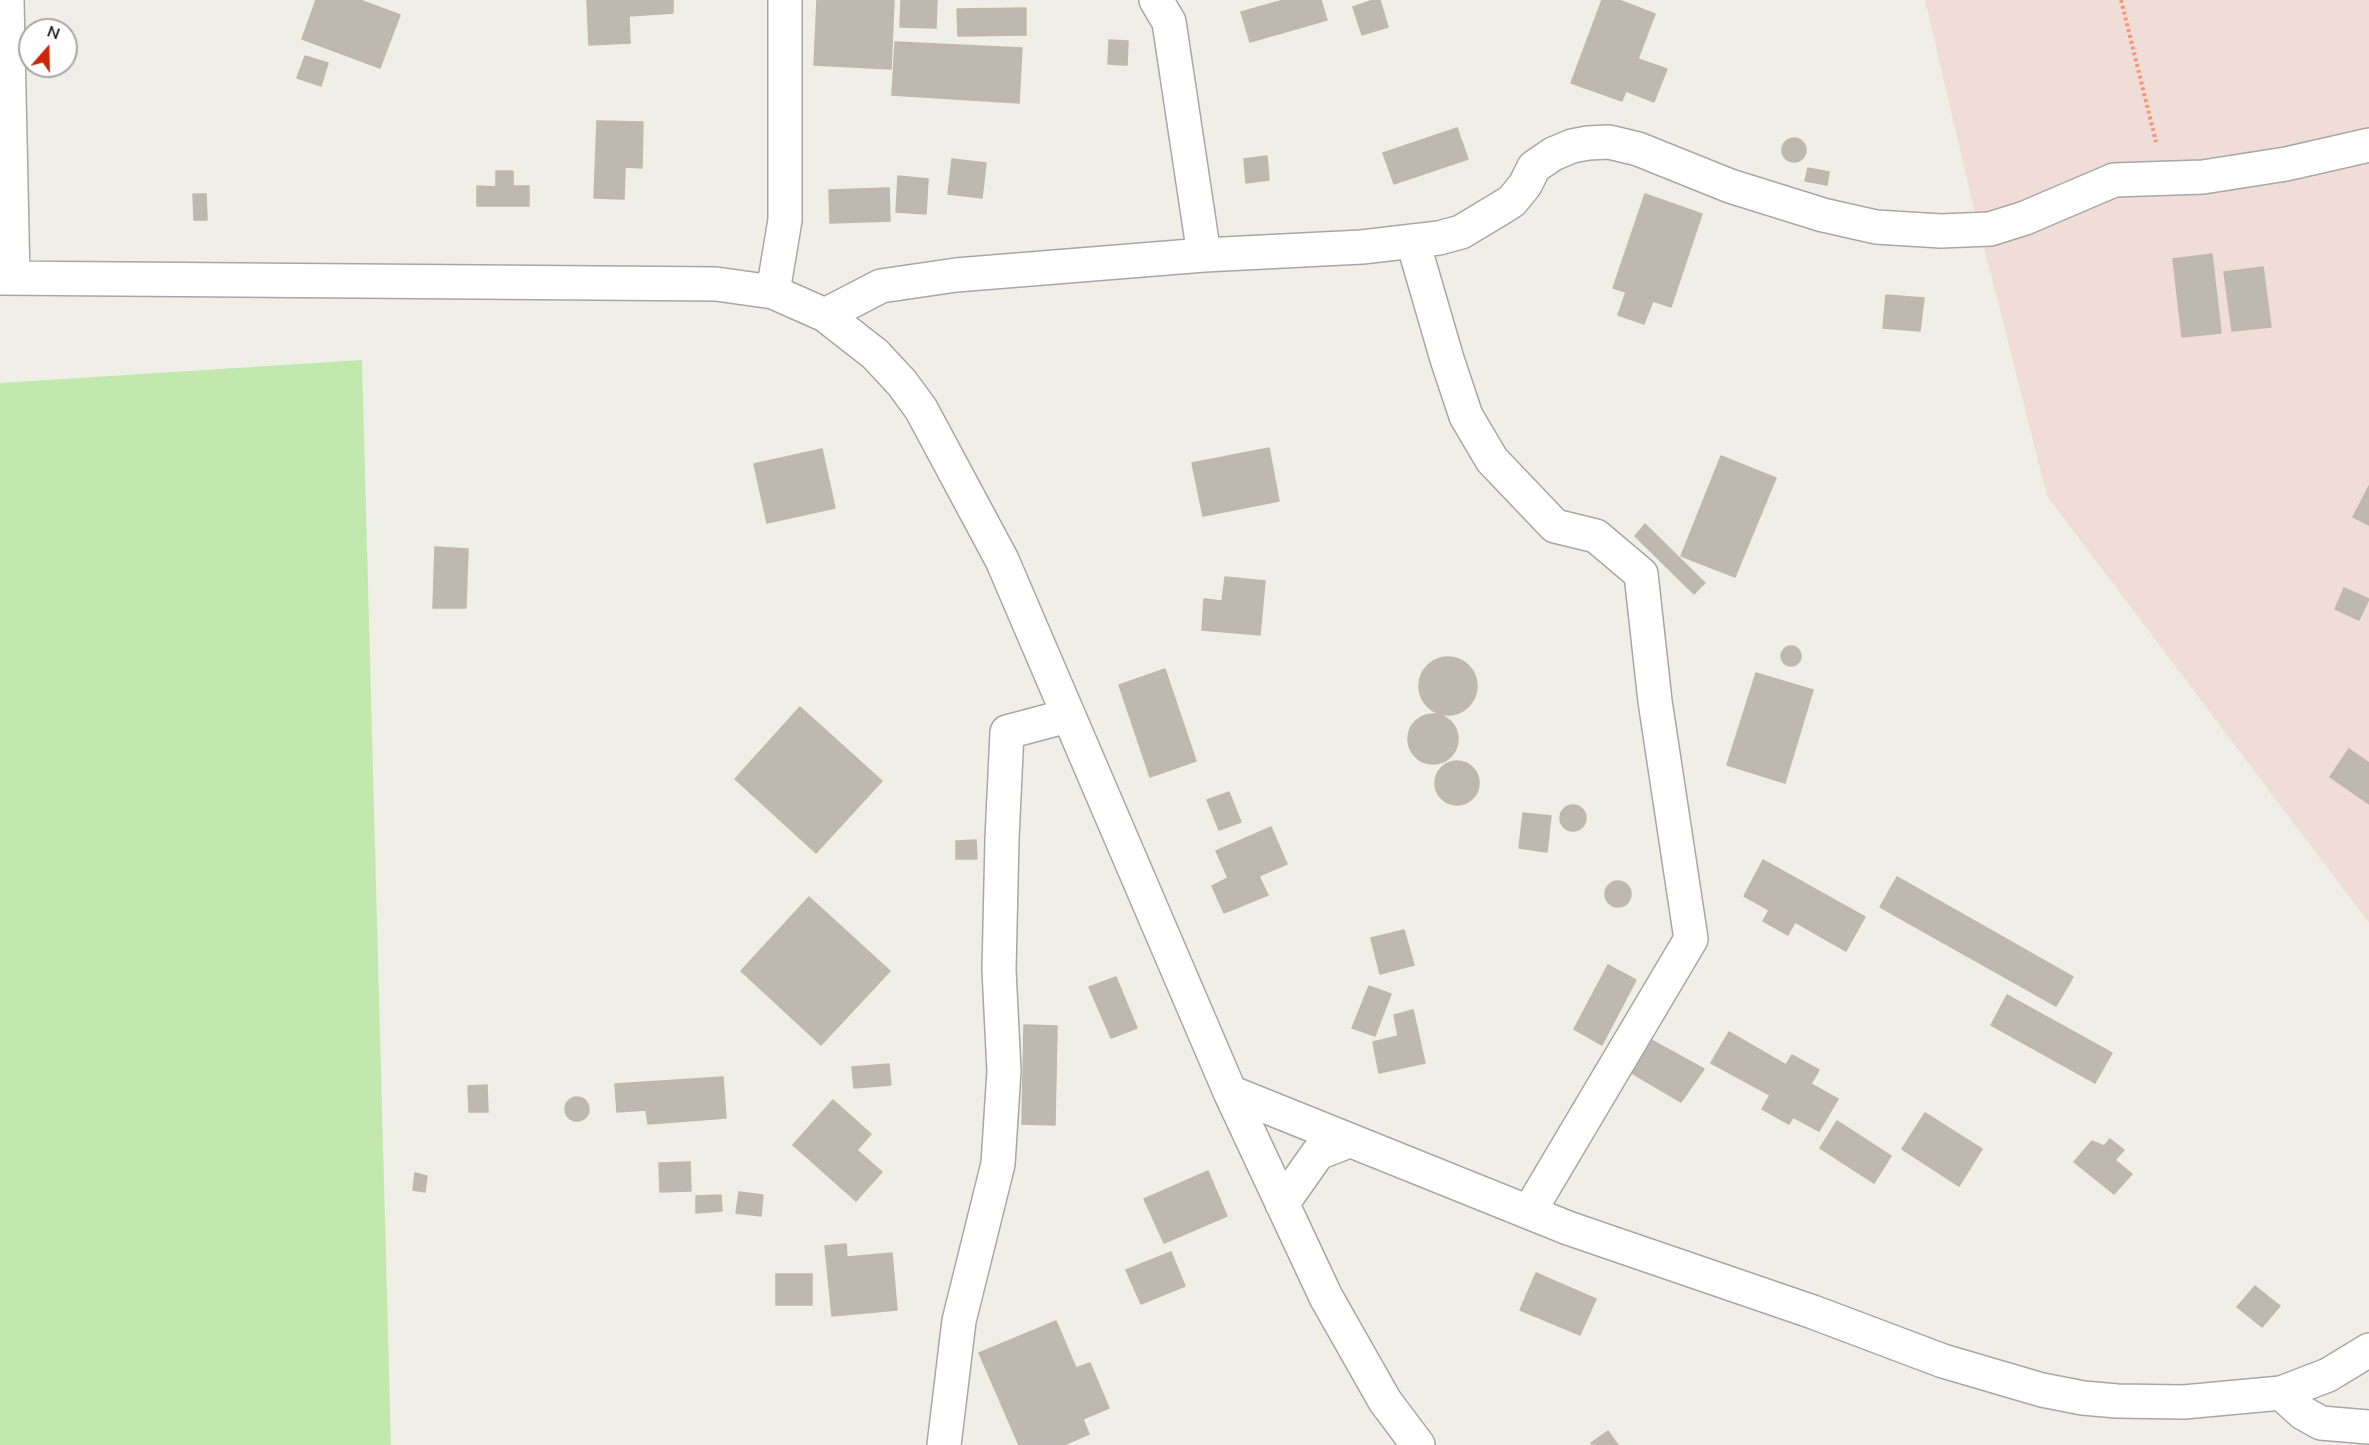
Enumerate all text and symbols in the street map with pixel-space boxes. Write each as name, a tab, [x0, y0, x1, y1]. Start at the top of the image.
north arrow	[18, 18, 78, 78]
text: N	[44, 21, 63, 45]

